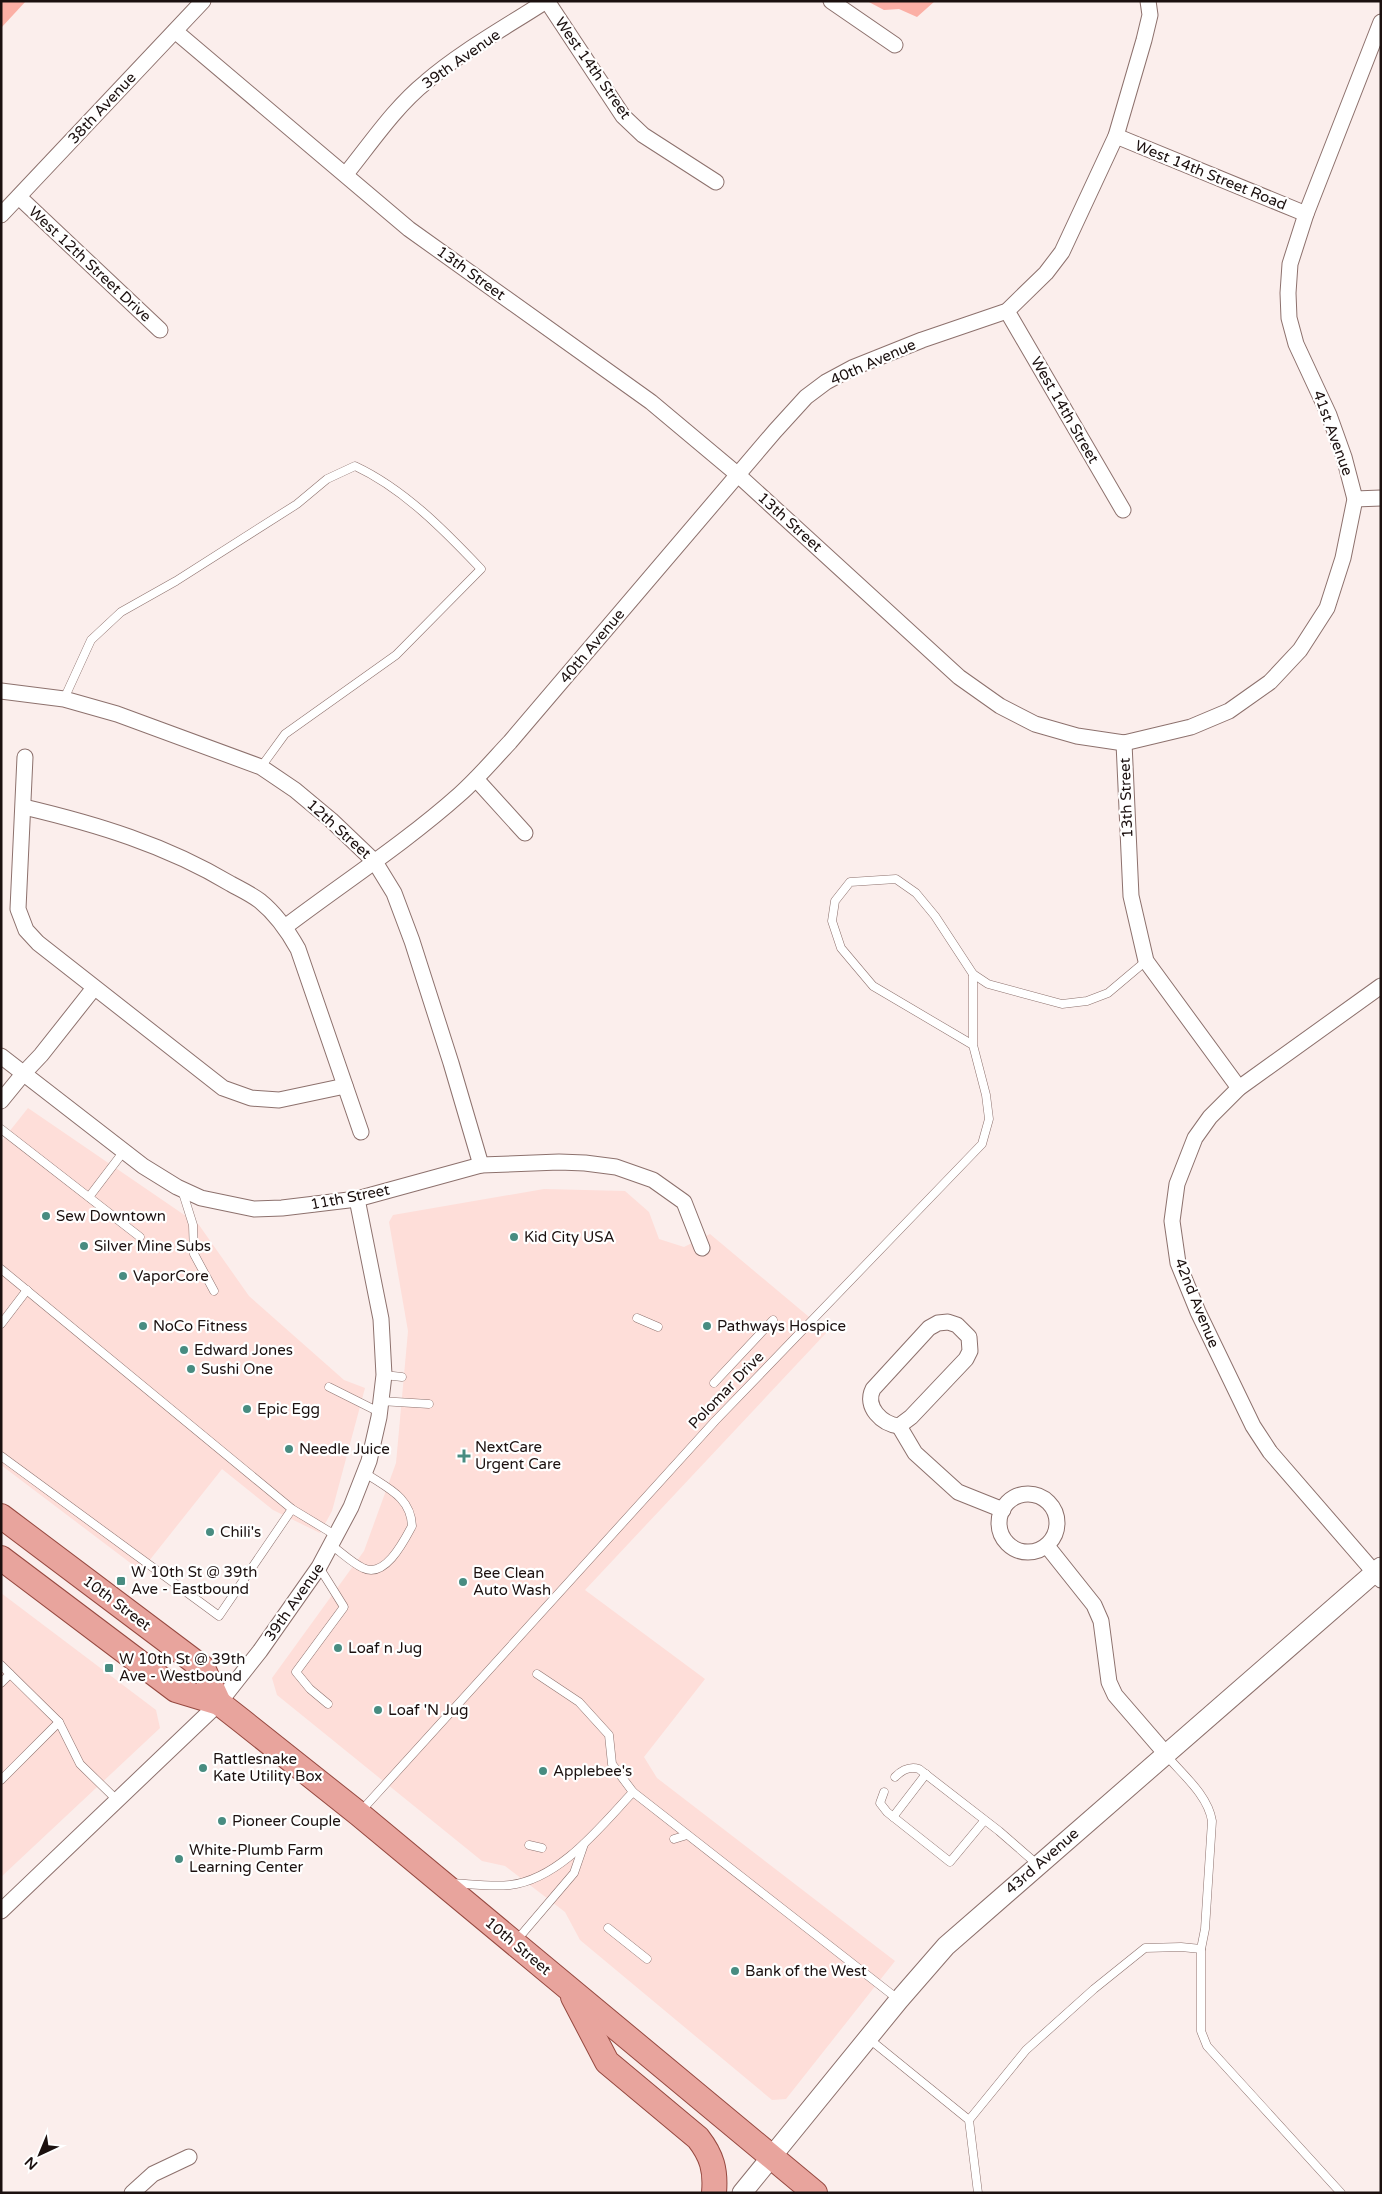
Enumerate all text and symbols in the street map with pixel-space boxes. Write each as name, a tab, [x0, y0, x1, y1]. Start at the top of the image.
street label: West 14th Street	[551, 14, 635, 123]
street label: 39th Avenue	[418, 25, 504, 93]
street label: 38th Avenue	[64, 68, 140, 148]
street label: West 14th Street Road	[1133, 136, 1289, 214]
street label: West 12th Street Drive	[25, 202, 155, 326]
street label: 13th Street	[433, 242, 509, 304]
street label: 40th Avenue	[828, 335, 918, 389]
street label: West 14th Street	[1027, 353, 1103, 467]
street label: 41st Avenue	[1309, 388, 1357, 478]
street label: 13th Street	[754, 488, 826, 556]
street label: 40th Avenue	[556, 605, 628, 687]
street label: 13th Street	[1116, 757, 1136, 839]
street label: 12th Street	[303, 795, 375, 863]
street label: 11th Street	[309, 1180, 391, 1214]
place label: Sew Downtown	[56, 1207, 166, 1225]
marker: Sew Downtown	[40, 1210, 52, 1222]
place label: Kid City USA	[524, 1228, 615, 1246]
marker: Kid City USA	[508, 1231, 520, 1243]
place label: Silver Mine Subs	[94, 1237, 211, 1255]
marker: Silver Mine Subs	[78, 1240, 90, 1252]
street label: 42nd Avenue	[1171, 1256, 1223, 1350]
place label: VaporCore	[133, 1267, 209, 1285]
marker: VaporCore	[117, 1270, 129, 1282]
place label: NoCo Fitness	[153, 1317, 248, 1335]
place label: Pathways Hospice	[717, 1317, 846, 1335]
marker: NoCo Fitness	[137, 1320, 149, 1332]
marker: Pathways Hospice	[701, 1320, 713, 1332]
place label: Edward Jones	[194, 1341, 293, 1359]
marker: Edward Jones	[178, 1344, 190, 1356]
street label: Polomar Drive	[685, 1348, 767, 1432]
place label: Sushi One	[201, 1360, 273, 1378]
marker: Sushi One	[185, 1363, 197, 1375]
place label: Epic Egg	[257, 1400, 320, 1418]
marker: Epic Egg	[241, 1403, 253, 1415]
place label: NextCare Urgent Care	[475, 1438, 561, 1473]
place label: Needle Juice	[299, 1440, 390, 1458]
marker: Needle Juice	[283, 1443, 295, 1455]
marker: NextCare Urgent Care	[457, 1449, 471, 1463]
place label: Chili's	[220, 1523, 261, 1541]
marker: Chili's	[204, 1526, 216, 1538]
street label: 39th Avenue	[260, 1559, 328, 1645]
place label: W 10th St @ 39th Ave - Eastbound	[131, 1563, 257, 1598]
place label: Bee Clean Auto Wash	[473, 1564, 551, 1599]
street label: 10th Street	[79, 1572, 155, 1635]
marker: W 10th St @ 39th Ave - Eastbound	[115, 1575, 127, 1587]
marker: Bee Clean Auto Wash	[457, 1576, 469, 1588]
place label: Loaf n Jug	[348, 1639, 422, 1657]
marker: Loaf n Jug	[332, 1642, 344, 1654]
place label: W 10th St @ 39th Ave - Westbound	[119, 1650, 245, 1685]
marker: W 10th St @ 39th Ave - Westbound	[103, 1662, 115, 1674]
place label: Loaf 'N Jug	[388, 1701, 469, 1719]
marker: Loaf 'N Jug	[372, 1704, 384, 1716]
place label: Rattlesnake Kate Utility Box	[213, 1750, 322, 1785]
marker: Rattlesnake Kate Utility Box	[197, 1762, 209, 1774]
place label: Applebee's	[553, 1762, 632, 1780]
marker: Applebee's	[537, 1765, 549, 1777]
place label: Pioneer Couple	[232, 1812, 341, 1830]
marker: Pioneer Couple	[216, 1815, 228, 1827]
street label: 43rd Avenue	[1002, 1824, 1082, 1898]
place label: White-Plumb Farm Learning Center	[189, 1841, 323, 1876]
marker: White-Plumb Farm Learning Center	[173, 1853, 185, 1865]
street label: 10th Street	[481, 1913, 555, 1979]
place label: Bank of the West	[745, 1962, 867, 1980]
marker: Bank of the West	[729, 1965, 741, 1977]
north arrow	[15, 2129, 65, 2179]
text: N	[21, 2153, 41, 2173]

